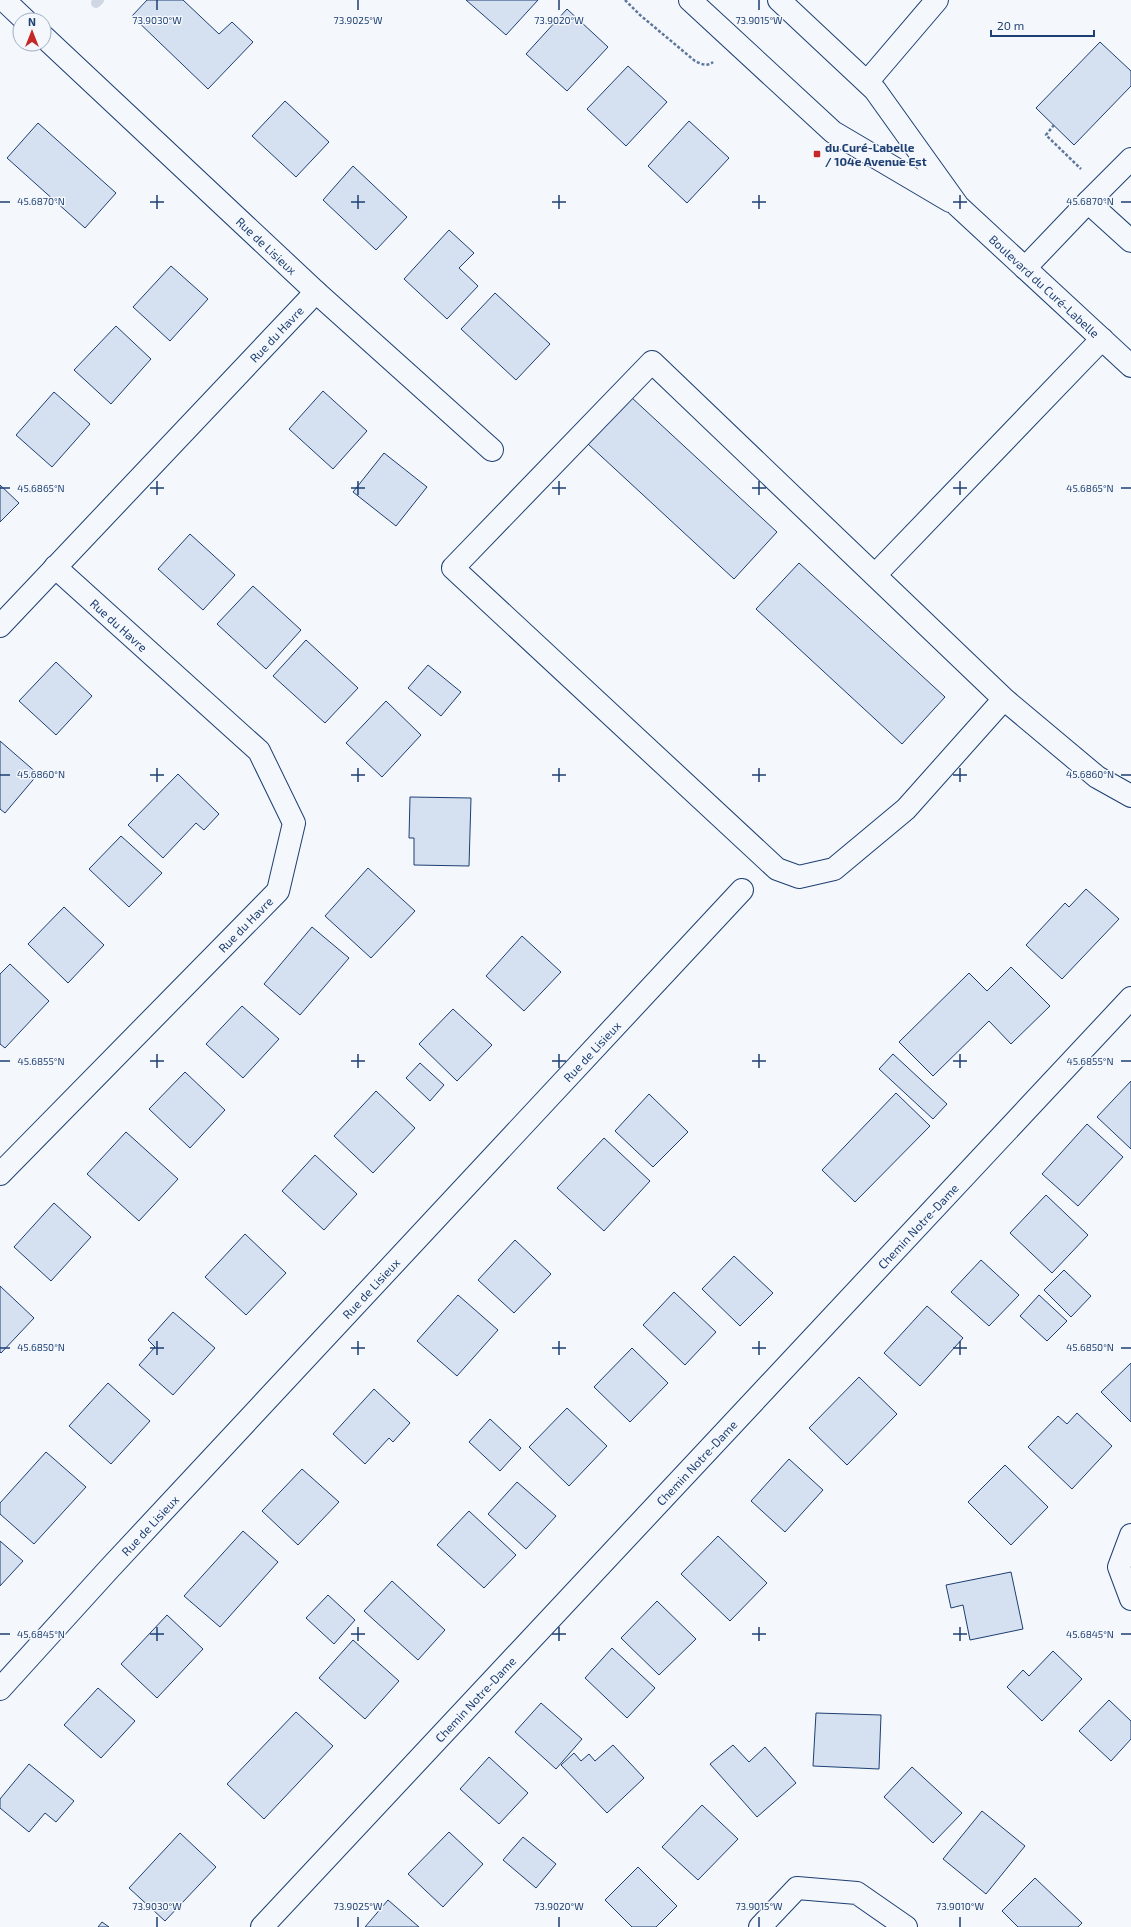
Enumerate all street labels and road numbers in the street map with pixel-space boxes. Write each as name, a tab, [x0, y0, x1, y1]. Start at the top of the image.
street label: Rue de Lisieux	[234, 214, 300, 278]
street label: Boulevard du Curé-Labelle	[987, 232, 1102, 340]
street label: Rue du Havre	[246, 303, 306, 365]
street label: Rue du Havre	[88, 596, 150, 654]
street label: Rue du Havre	[215, 894, 275, 955]
street label: Rue de Lisieux	[560, 1018, 624, 1084]
street label: Chemin Notre-Dame	[875, 1180, 961, 1271]
street label: Rue de Lisieux	[339, 1255, 403, 1321]
street label: Chemin Notre-Dame	[653, 1417, 740, 1508]
street label: Rue de Lisieux	[118, 1492, 182, 1558]
street label: Chemin Notre-Dame	[432, 1654, 518, 1745]

